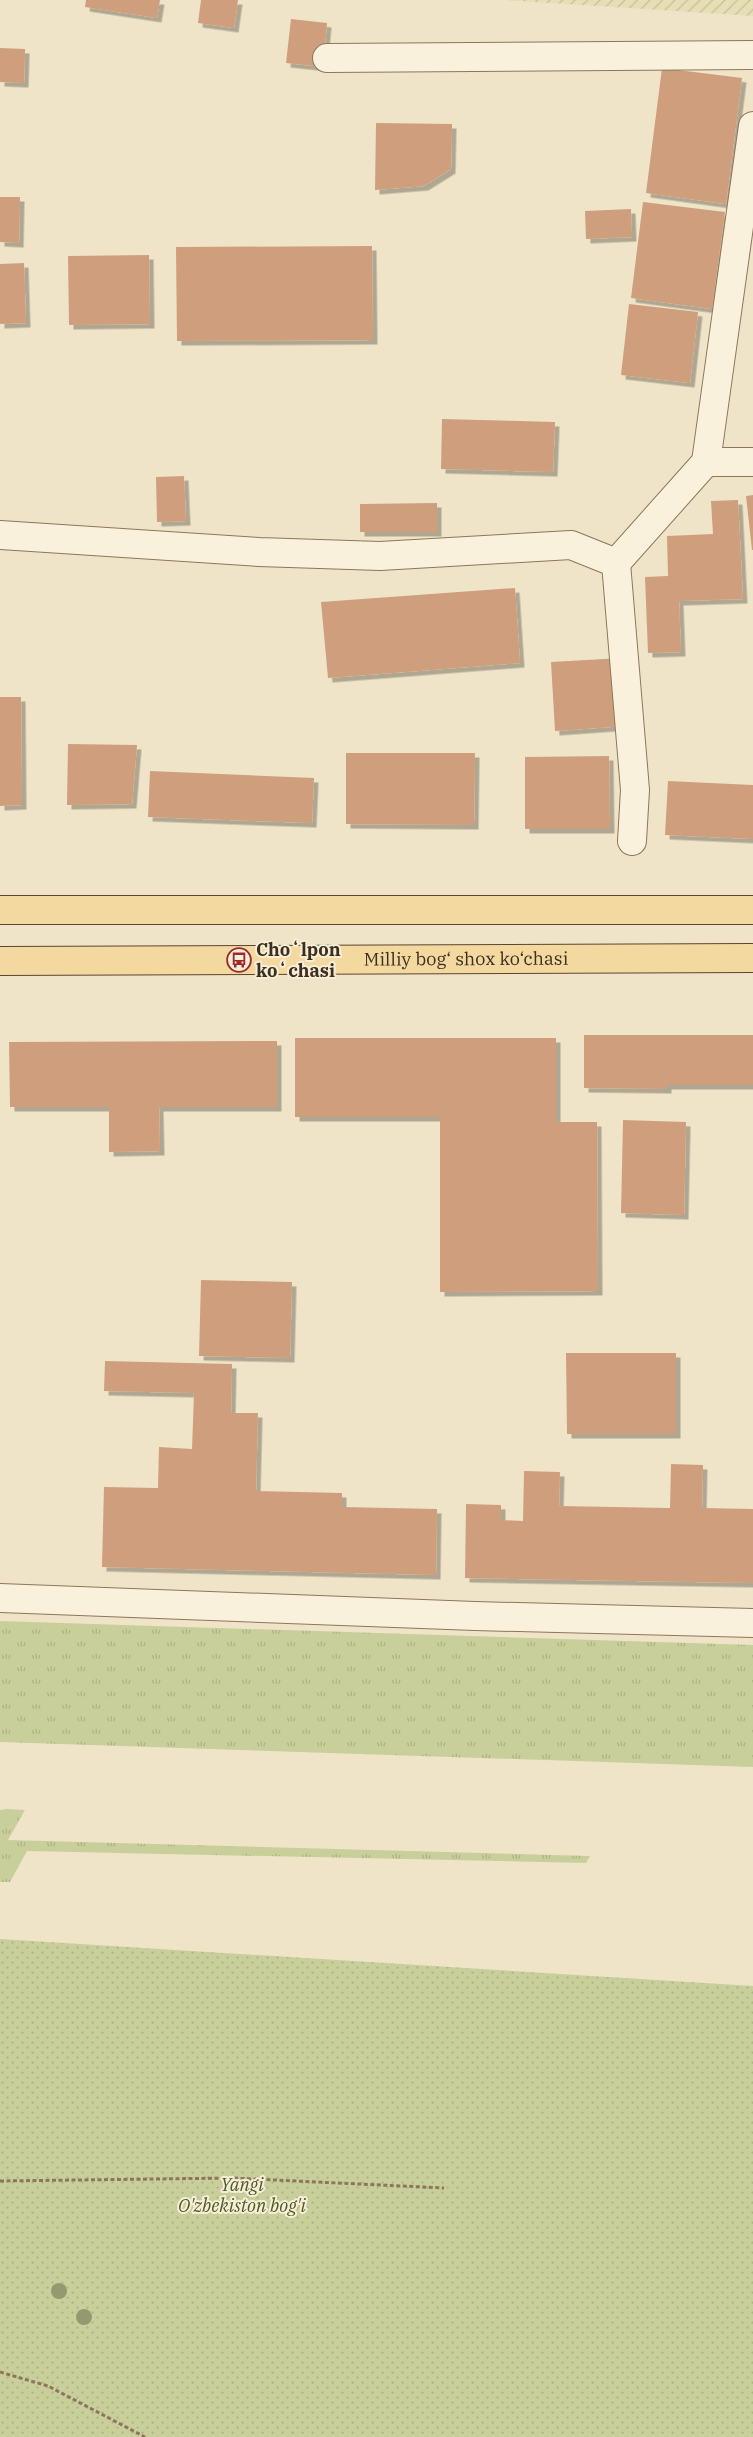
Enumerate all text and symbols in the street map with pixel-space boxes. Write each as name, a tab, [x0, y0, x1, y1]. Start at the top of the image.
place label: Choʻlpon koʻchasi	[256, 938, 341, 982]
bus stop icon: Choʻlpon koʻchasi	[226, 947, 252, 973]
street label: Milliy bog‘ shox ko‘chasi	[364, 947, 569, 971]
park label: Yangi O'zbekiston bog'i	[178, 2173, 306, 2217]

